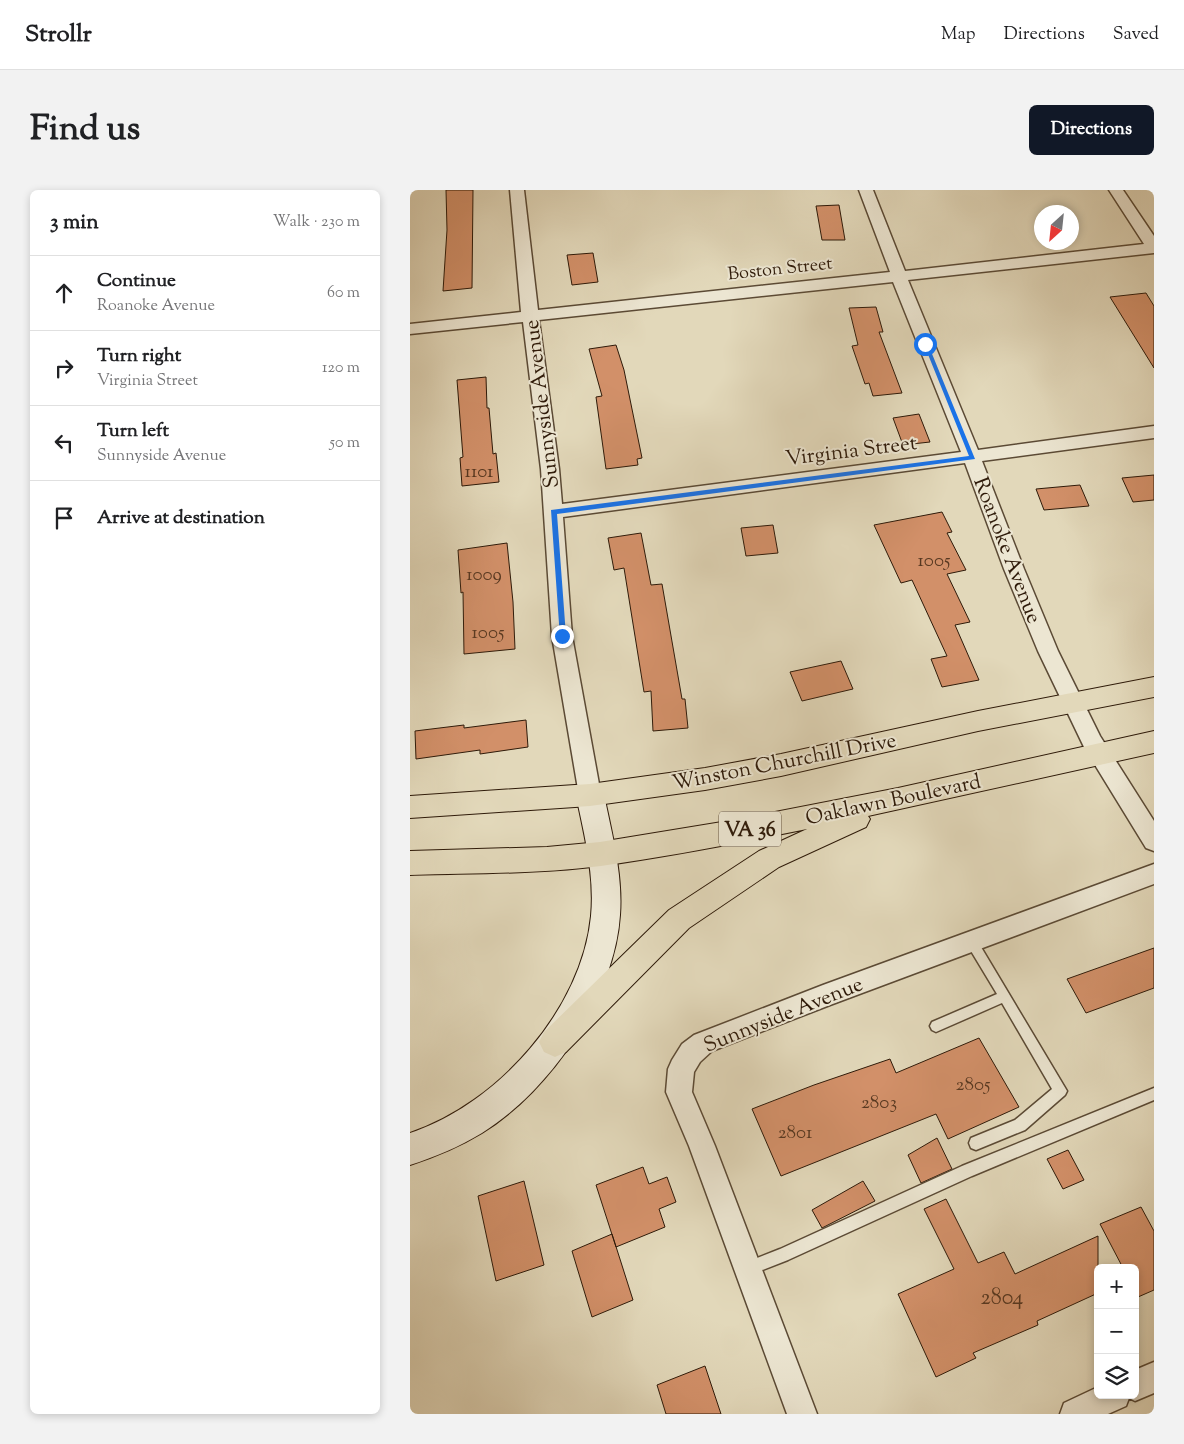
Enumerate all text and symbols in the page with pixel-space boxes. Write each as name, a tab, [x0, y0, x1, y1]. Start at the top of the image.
text: Strollr	[25, 18, 92, 52]
text: Map	[941, 22, 976, 48]
text: Directions	[1004, 22, 1085, 48]
text: Saved	[1113, 22, 1159, 48]
text: Find us	[30, 105, 140, 156]
button: Directions	[1029, 105, 1154, 155]
north arrow	[1034, 205, 1079, 250]
text: 3 min	[50, 208, 99, 238]
text: Walk · 230 m	[273, 211, 360, 234]
street label: Boston Street	[727, 252, 834, 288]
text: Continue	[97, 268, 176, 295]
icon: ahead	[50, 279, 78, 307]
text: 60 m	[327, 282, 360, 305]
text: Roanoke Avenue	[97, 295, 215, 318]
street label: Sunnyside Avenue	[518, 318, 568, 490]
route start	[914, 333, 937, 356]
text: Turn right	[97, 343, 181, 370]
icon: right	[50, 354, 78, 382]
text: 120 m	[322, 357, 360, 380]
text: Virginia Street	[97, 370, 198, 393]
text: Turn left	[97, 418, 169, 445]
icon: left	[50, 429, 78, 457]
street label: Virginia Street	[784, 429, 919, 475]
text: 50 m	[329, 432, 360, 455]
text: Sunnyside Avenue	[97, 445, 226, 468]
house number: 1101	[464, 459, 494, 486]
street label: Roanoke Avenue	[964, 473, 1048, 628]
icon: arrive	[50, 504, 78, 532]
text: Arrive at destination	[97, 505, 265, 532]
house number: 1005	[918, 548, 951, 575]
house number: 1009	[466, 562, 502, 589]
house number: 1005	[472, 620, 505, 647]
route end	[551, 625, 574, 648]
street label: Winston Churchill Drive	[670, 727, 899, 799]
street label: Oaklawn Boulevard	[803, 768, 984, 834]
road number: VA 36	[719, 812, 781, 846]
street label: Sunnyside Avenue	[700, 970, 868, 1062]
house number: 2805	[956, 1072, 991, 1099]
house number: 2803	[861, 1090, 897, 1117]
house number: 2801	[778, 1120, 813, 1147]
map controls	[1094, 1264, 1139, 1399]
button: +	[1094, 1264, 1139, 1309]
house number: 2804	[981, 1283, 1023, 1315]
button: −	[1094, 1309, 1139, 1354]
button: layers	[1094, 1354, 1139, 1399]

